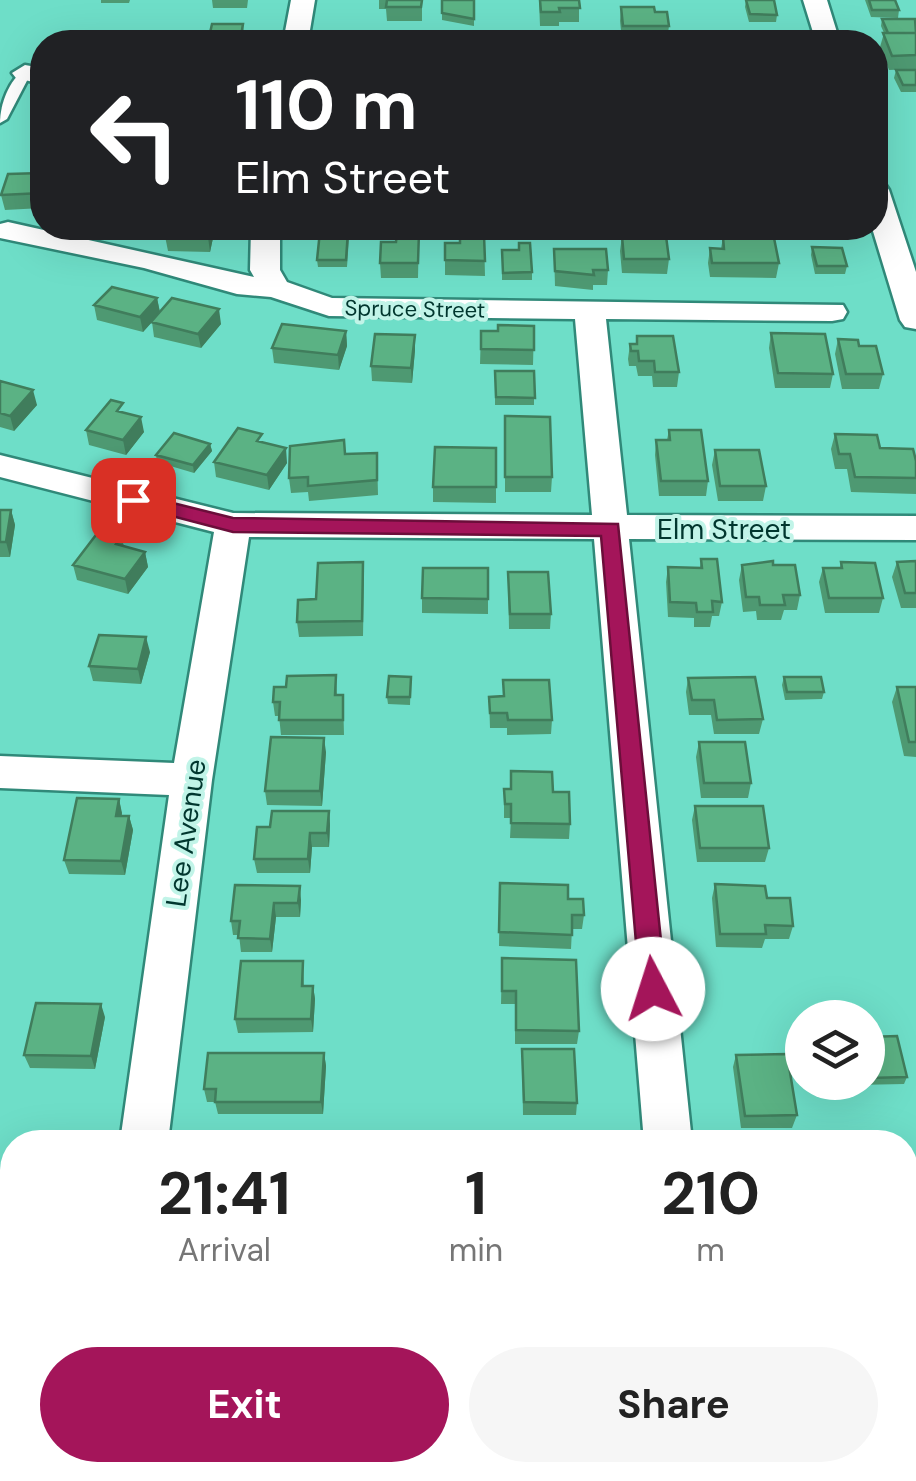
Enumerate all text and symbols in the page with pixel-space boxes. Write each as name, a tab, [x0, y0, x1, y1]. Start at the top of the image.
text: 110 m	[235, 60, 418, 151]
icon: left	[70, 70, 200, 200]
text: Elm Street	[235, 148, 450, 207]
street label: Spruce Street	[344, 293, 486, 325]
pin	[91, 458, 176, 543]
icon: arrive	[106, 473, 161, 528]
street label: Elm Street	[657, 511, 791, 548]
street label: Lee Avenue	[157, 757, 215, 909]
position arrow	[601, 937, 705, 1041]
map controls	[785, 1000, 885, 1100]
button: layers	[785, 1000, 885, 1100]
text: 21:41	[158, 1154, 291, 1233]
text: 1	[465, 1154, 487, 1233]
text: 210	[661, 1154, 760, 1233]
text: Arrival	[178, 1229, 271, 1271]
text: min	[449, 1229, 503, 1271]
text: m	[696, 1229, 725, 1271]
button: Exit	[40, 1347, 449, 1462]
button: Share	[469, 1347, 878, 1462]

